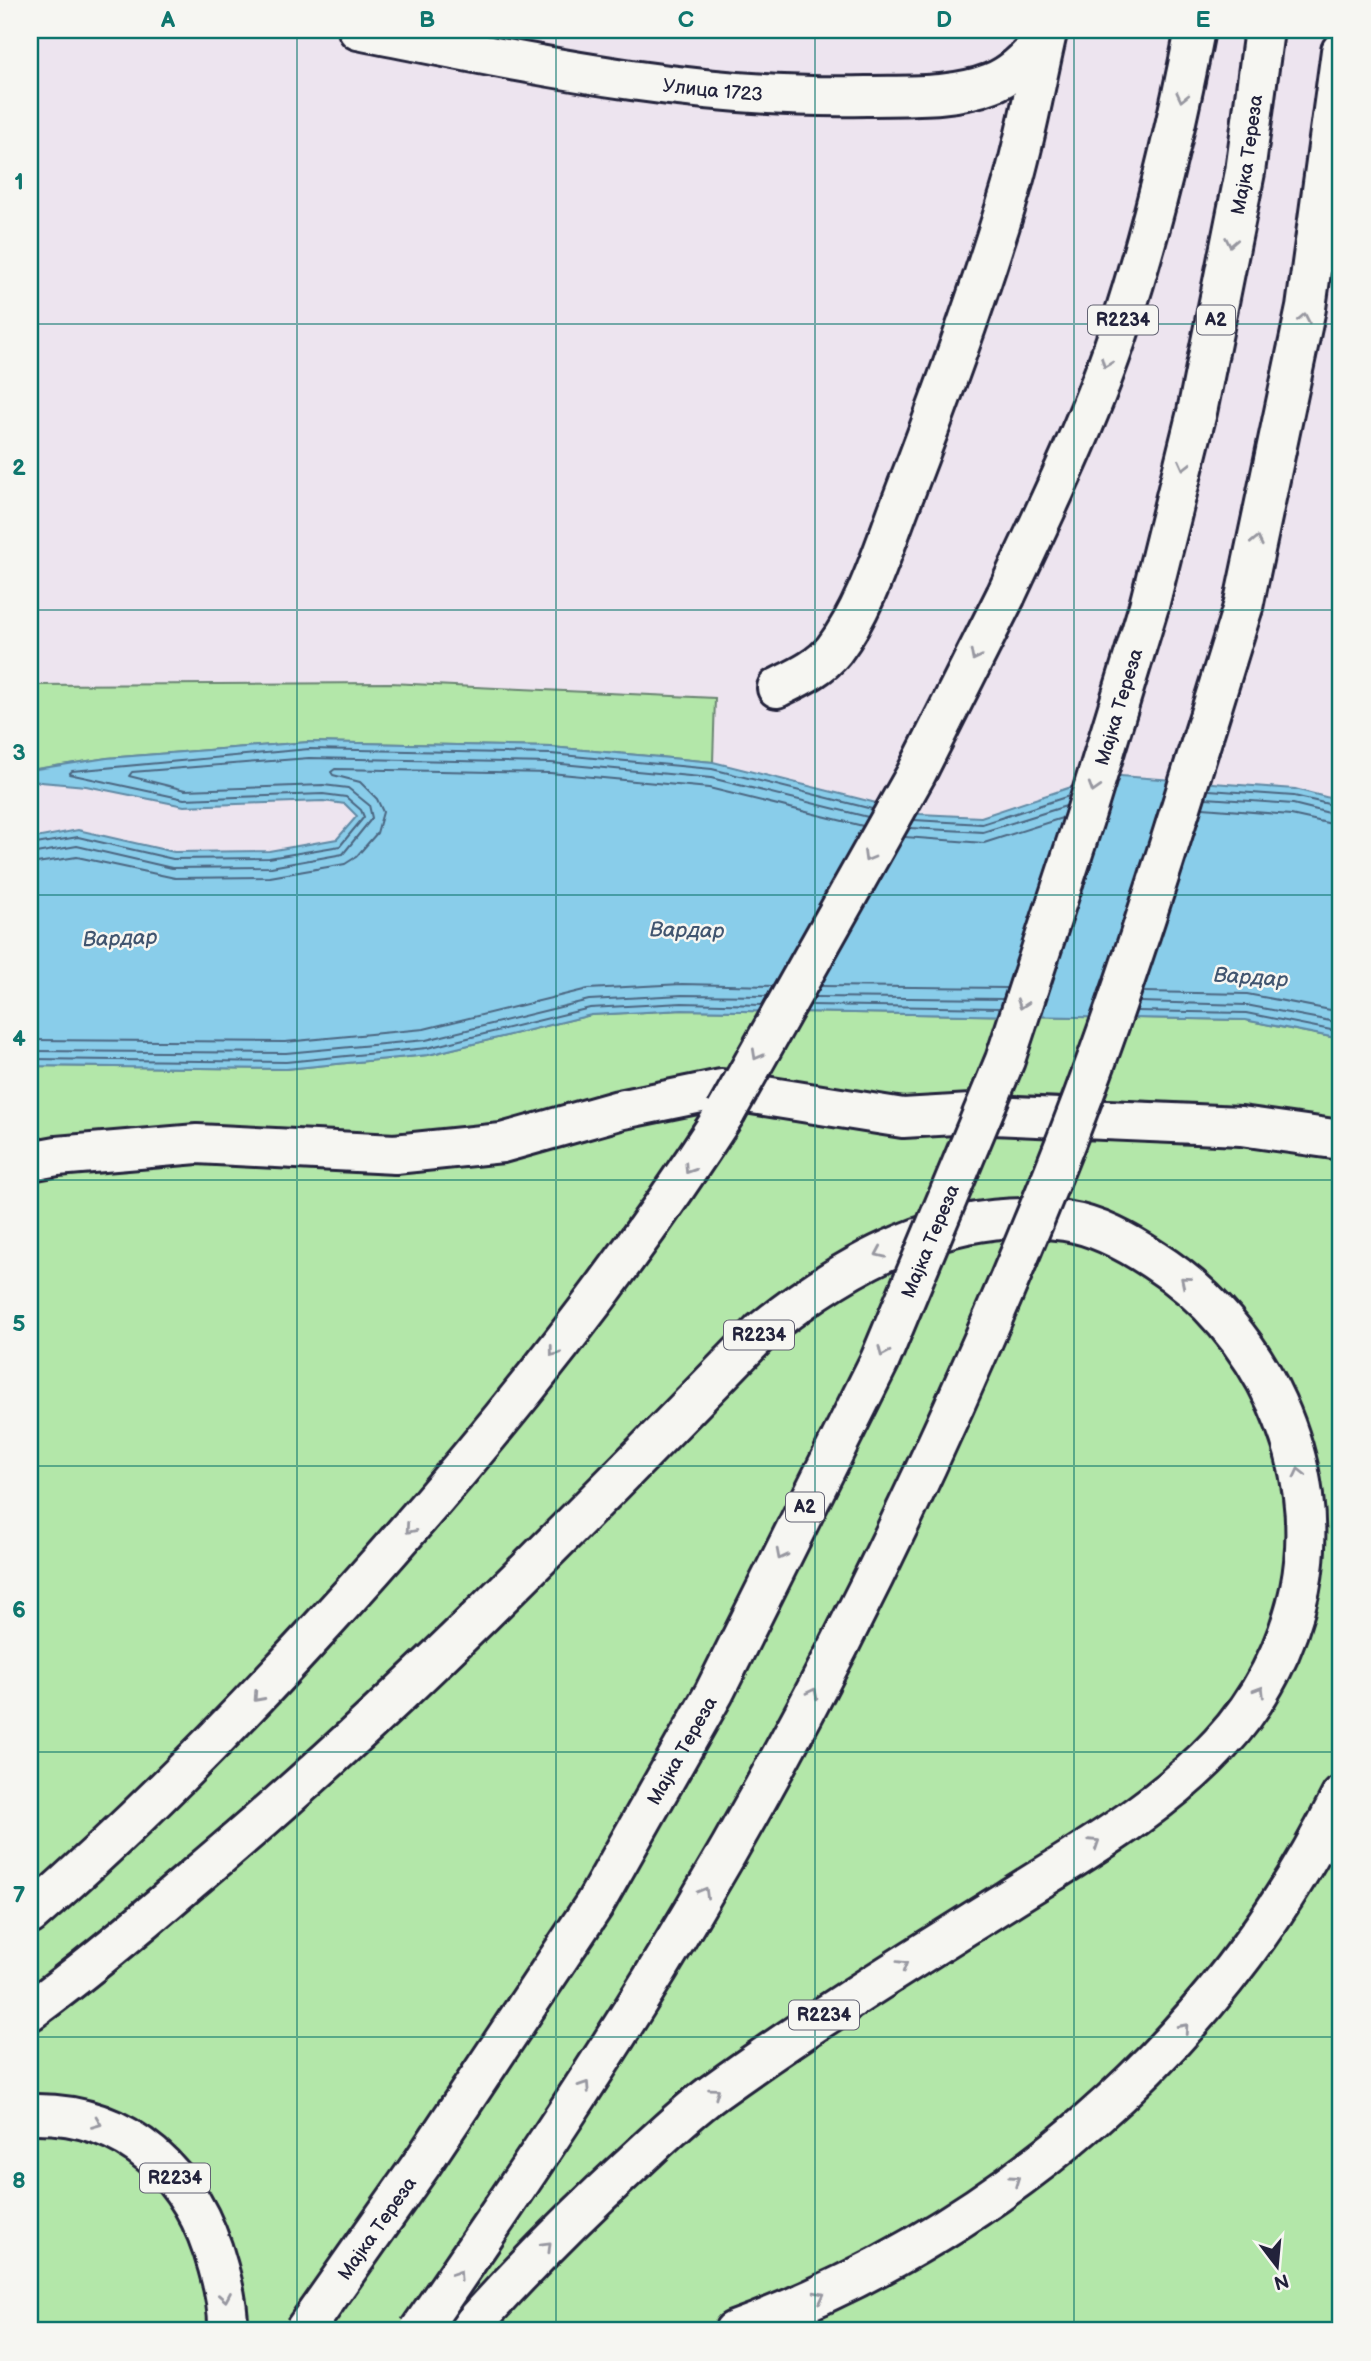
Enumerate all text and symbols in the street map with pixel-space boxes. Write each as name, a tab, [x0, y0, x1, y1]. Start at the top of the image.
text: A	[160, 6, 176, 34]
text: B	[419, 6, 435, 34]
text: C	[678, 6, 694, 34]
text: D	[936, 6, 952, 34]
text: E	[1196, 6, 1211, 34]
street label: Улица 1723	[661, 74, 764, 107]
one-way arrow	[1175, 91, 1190, 103]
street label: Мајка Тереза	[1227, 93, 1268, 217]
text: 1	[14, 168, 24, 196]
one-way arrow	[1224, 236, 1239, 248]
road number: R2234	[1088, 306, 1158, 334]
road number: A2	[1197, 306, 1235, 334]
one-way arrow	[1295, 312, 1310, 324]
one-way arrow	[1101, 356, 1115, 368]
text: 2	[12, 454, 26, 482]
one-way arrow	[1178, 459, 1192, 471]
one-way arrow	[1249, 535, 1264, 547]
street label: Мајка Тереза	[1091, 646, 1148, 768]
one-way arrow	[969, 649, 983, 661]
text: 3	[12, 739, 26, 767]
one-way arrow	[1087, 782, 1102, 794]
one-way arrow	[863, 849, 876, 862]
water label: Вардар	[649, 917, 725, 944]
water label: Вардар	[82, 925, 158, 952]
water label: Вардар	[1213, 962, 1289, 993]
one-way arrow	[1016, 998, 1031, 1010]
text: 4	[12, 1025, 26, 1053]
one-way arrow	[752, 1048, 765, 1060]
one-way arrow	[684, 1162, 697, 1175]
street label: Мајка Тереза	[897, 1181, 965, 1302]
one-way arrow	[875, 1244, 887, 1258]
one-way arrow	[1180, 1277, 1193, 1289]
text: 5	[12, 1310, 26, 1338]
road number: R2234	[724, 1320, 794, 1350]
one-way arrow	[549, 1344, 562, 1357]
one-way arrow	[877, 1345, 891, 1357]
one-way arrow	[1293, 1467, 1307, 1479]
road number: A2	[786, 1492, 824, 1522]
one-way arrow	[406, 1520, 418, 1533]
one-way arrow	[775, 1548, 789, 1560]
text: 6	[12, 1596, 26, 1624]
one-way arrow	[1251, 1686, 1264, 1699]
one-way arrow	[805, 1688, 819, 1700]
one-way arrow	[253, 1689, 266, 1702]
street label: Мајка Тереза	[643, 1693, 723, 1809]
one-way arrow	[1088, 1839, 1101, 1852]
text: 7	[13, 1881, 26, 1909]
one-way arrow	[696, 1887, 709, 1900]
one-way arrow	[896, 1960, 909, 1973]
road number: R2234	[789, 2000, 859, 2029]
one-way arrow	[1176, 2023, 1188, 2036]
one-way arrow	[576, 2081, 589, 2094]
one-way arrow	[707, 2088, 719, 2101]
one-way arrow	[90, 2115, 102, 2129]
road number: R2234	[140, 2164, 210, 2192]
text: 8	[12, 2167, 26, 2195]
street label: Мајка Тереза	[334, 2173, 422, 2285]
one-way arrow	[1007, 2176, 1020, 2188]
north arrow	[1242, 2232, 1312, 2302]
one-way arrow	[539, 2242, 552, 2255]
text: N	[1271, 2268, 1291, 2294]
one-way arrow	[450, 2270, 462, 2283]
one-way arrow	[813, 2290, 825, 2304]
one-way arrow	[217, 2291, 232, 2303]

